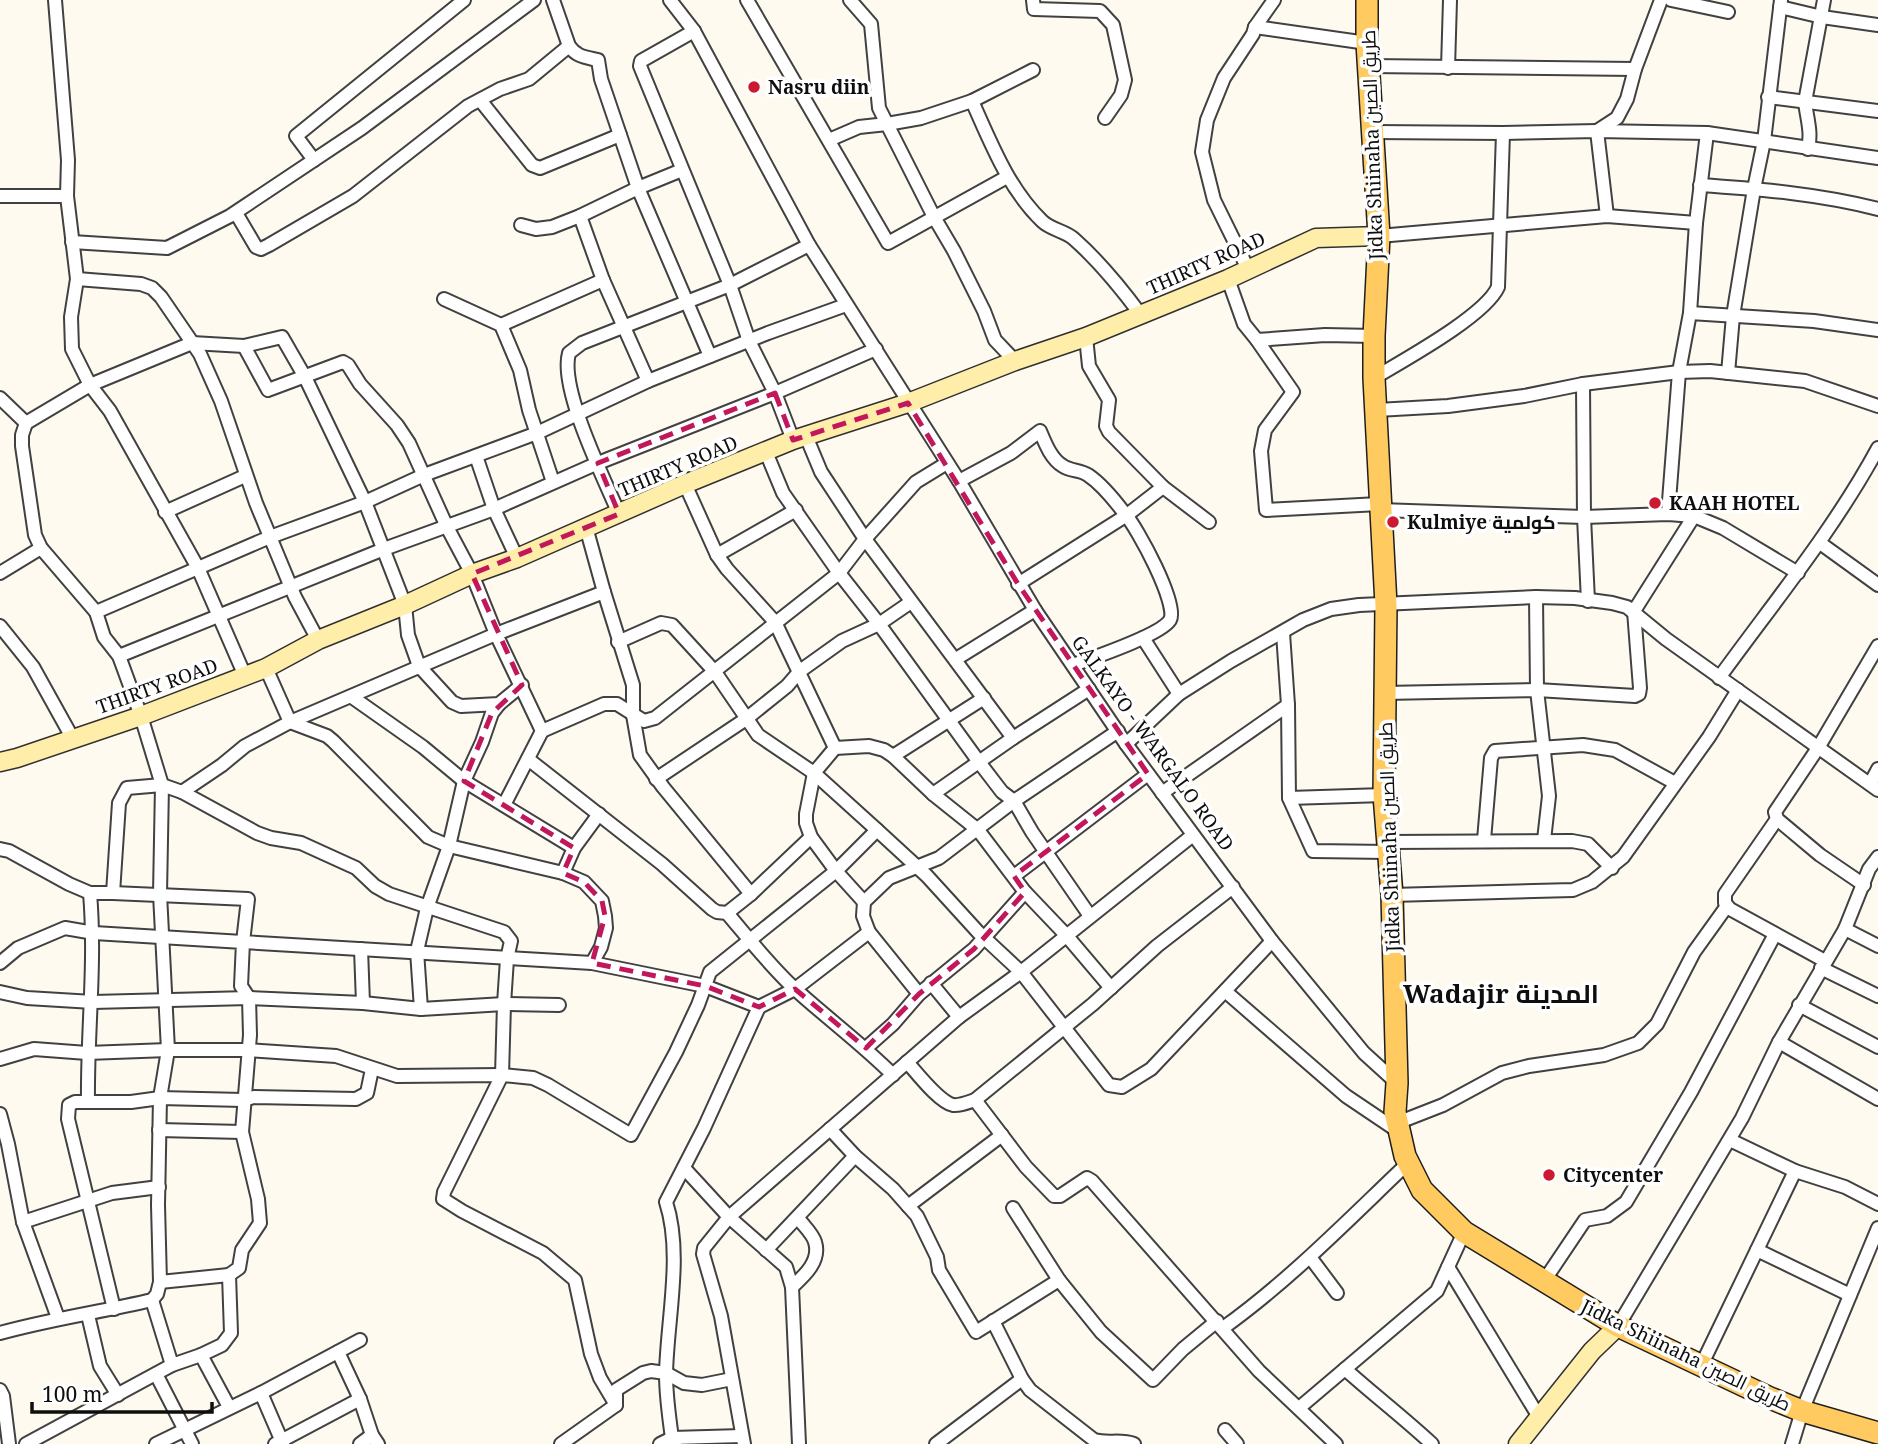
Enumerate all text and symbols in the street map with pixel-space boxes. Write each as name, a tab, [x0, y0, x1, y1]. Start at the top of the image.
street label: Jidka Shiinaha طريق الصين	[1355, 29, 1389, 262]
place label: Nasru diin	[768, 74, 870, 100]
marker: Nasru diin	[746, 79, 762, 95]
street label: THIRTY ROAD	[1143, 225, 1269, 301]
street label: THIRTY ROAD	[614, 429, 742, 503]
place label: KAAH HOTEL	[1669, 490, 1799, 516]
marker: KAAH HOTEL	[1647, 495, 1663, 511]
place label: Kulmiye كولمية	[1407, 509, 1555, 535]
marker: Kulmiye كولمية	[1385, 514, 1401, 530]
street label: GALKAYO - WARGALO ROAD	[1066, 630, 1240, 856]
street label: THIRTY ROAD	[93, 652, 221, 720]
street label: Jidka Shiinaha طريق الصين	[1372, 721, 1406, 954]
district label: Wadajir المدينة	[1403, 975, 1599, 1011]
place label: Citycenter	[1563, 1162, 1663, 1188]
marker: Citycenter	[1541, 1167, 1557, 1183]
street label: Jidka Shiinaha طريق الصين	[1576, 1292, 1795, 1417]
scale bar	[32, 1370, 212, 1414]
text: 100 m	[42, 1380, 103, 1408]

